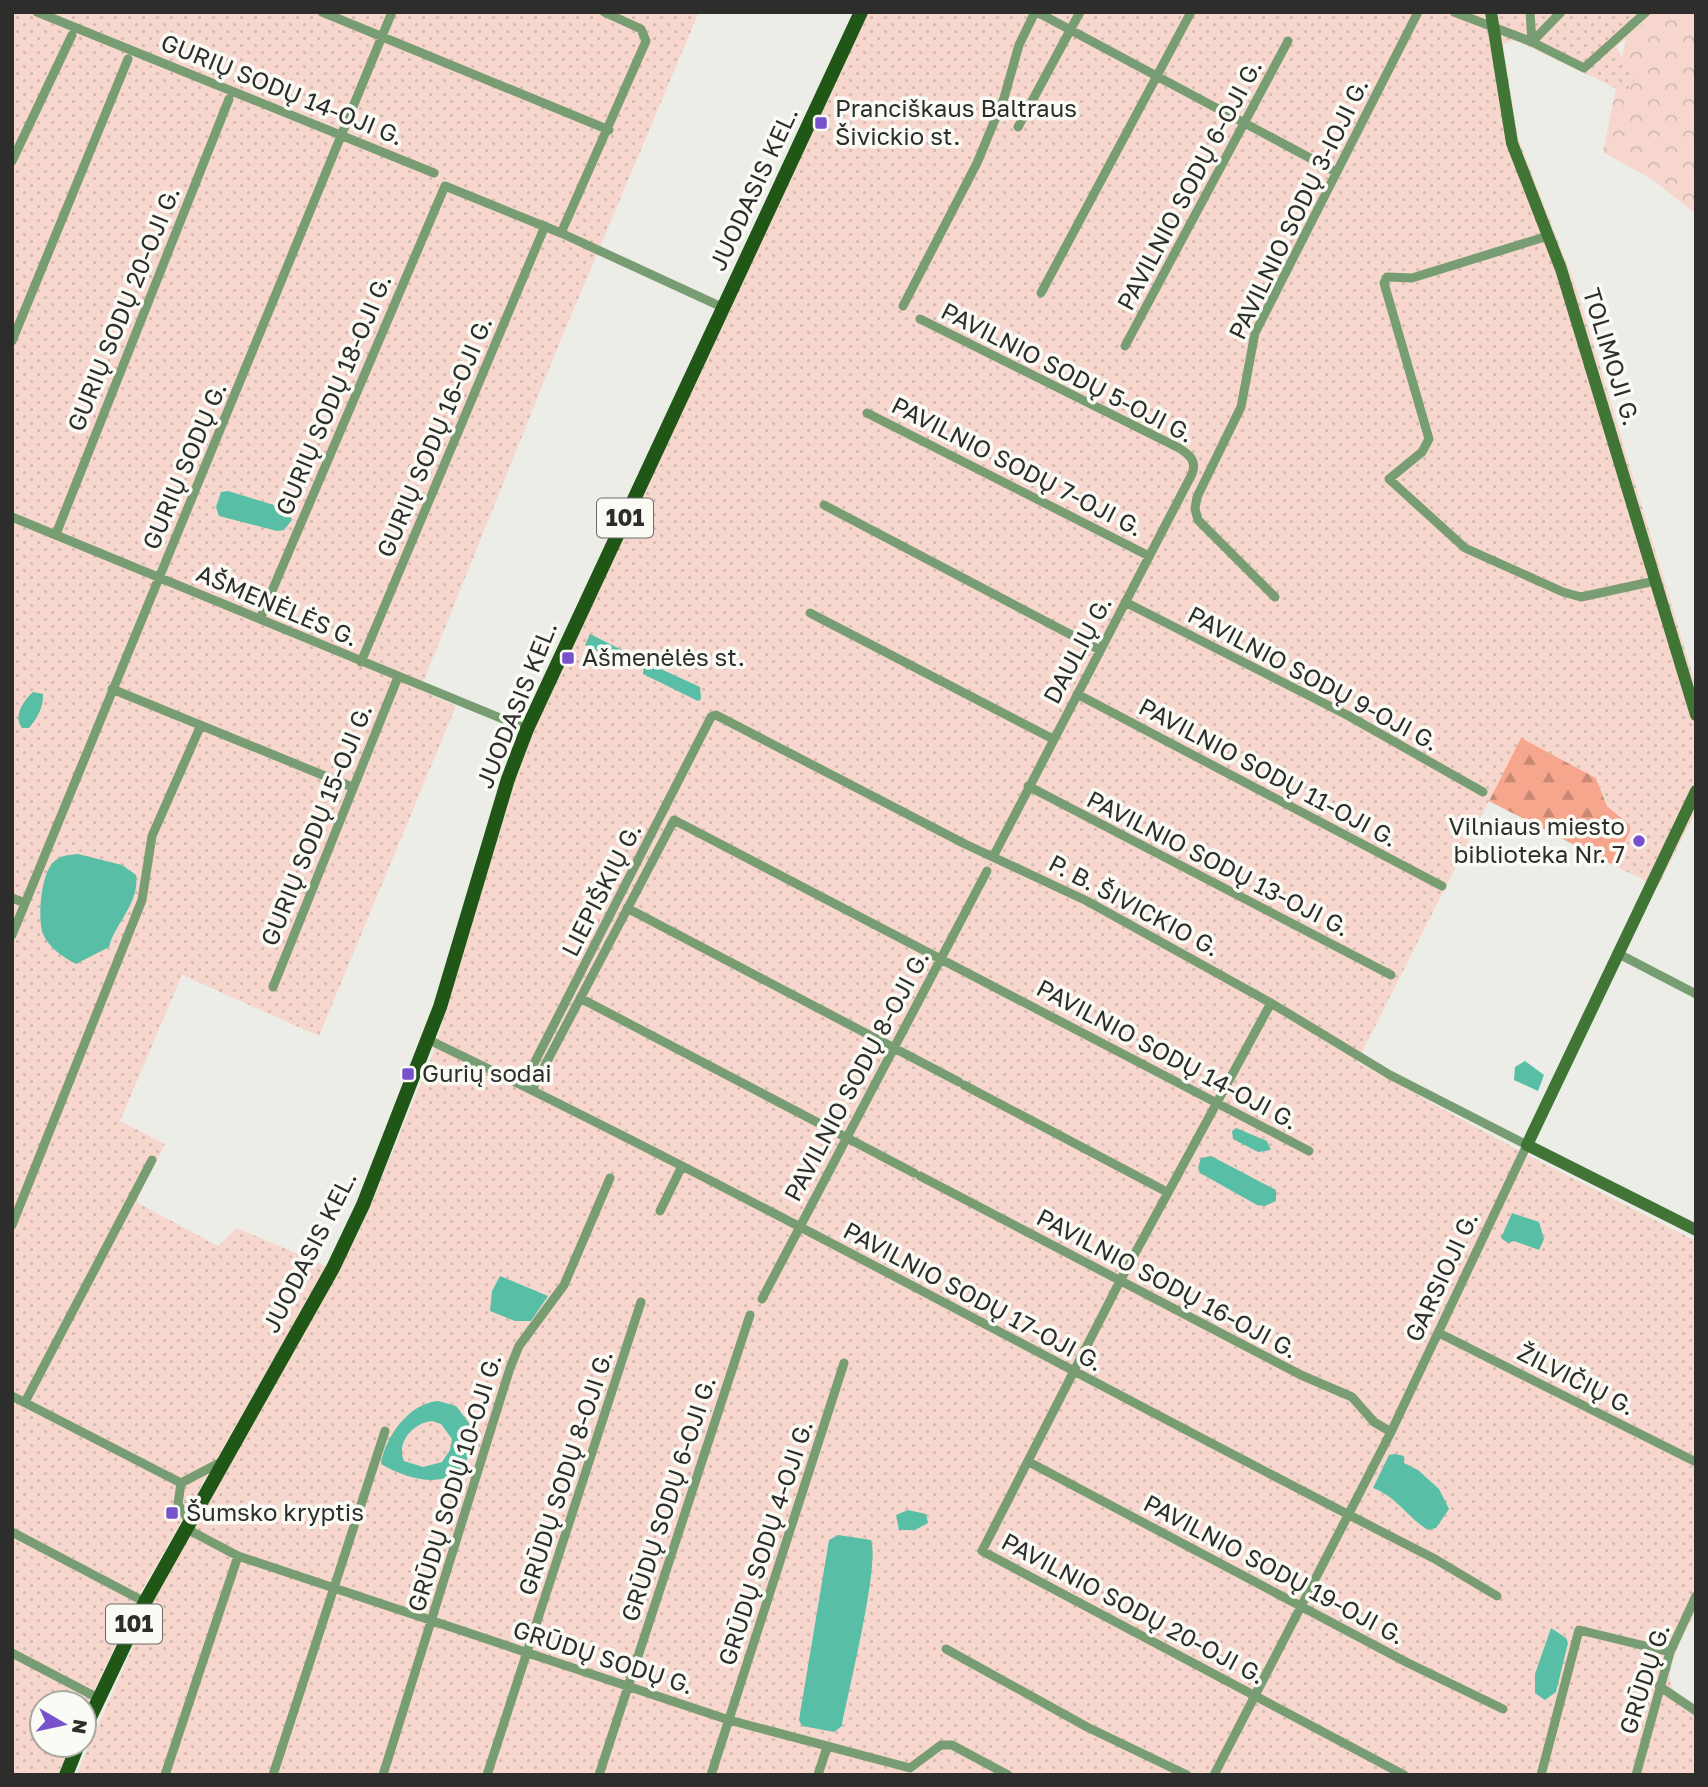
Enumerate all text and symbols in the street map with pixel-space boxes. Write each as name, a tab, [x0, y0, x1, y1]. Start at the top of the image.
street label: GURIŲ SODŲ 14-OJI G.	[157, 27, 408, 151]
street label: PAVILNIO SODŲ 6-OJI G.	[1110, 54, 1267, 315]
street label: PAVILNIO SODŲ 3-IOJI G.	[1222, 73, 1374, 344]
place label: Pranciškaus Baltraus Šivickio st.	[835, 93, 1077, 150]
street label: JUODASIS KEL.	[702, 102, 803, 275]
marker: Pranciškaus Baltraus Šivickio st.	[813, 115, 829, 131]
street label: GURIŲ SODŲ 20-OJI G.	[60, 182, 185, 435]
street label: GURIŲ SODŲ 18-OJI G.	[269, 270, 397, 519]
street label: TOLIMOJI G.	[1578, 284, 1647, 429]
street label: PAVILNIO SODŲ 5-OJI G.	[937, 295, 1199, 448]
street label: GURIŲ SODŲ 16-OJI G.	[370, 312, 498, 561]
street label: GURIŲ SODŲ G.	[135, 377, 232, 553]
street label: PAVILNIO SODŲ 7-OJI G.	[887, 390, 1148, 542]
road number: 101	[597, 498, 653, 538]
street label: AŠMENĖLĖS G.	[192, 558, 363, 652]
street label: DAULIŲ G.	[1036, 591, 1117, 708]
street label: PAVILNIO SODŲ 9-OJI G.	[1183, 599, 1444, 756]
street label: JUODASIS KEL.	[469, 617, 562, 792]
place label: Ašmenėlės st.	[582, 642, 745, 671]
marker: Ašmenėlės st.	[560, 650, 576, 666]
street label: PAVILNIO SODŲ 11-OJI G.	[1134, 691, 1403, 852]
street label: GURIŲ SODŲ 15-OJI G.	[254, 699, 377, 950]
street label: PAVILNIO SODŲ 13-OJI G.	[1082, 784, 1355, 942]
place label: Vilniaus miesto biblioteka Nr. 7	[1449, 811, 1625, 868]
street label: LIEPIŠKIŲ G.	[555, 818, 647, 961]
marker: Vilniaus miesto biblioteka Nr. 7	[1631, 833, 1647, 849]
street label: P. B. ŠIVICKIO G.	[1044, 848, 1225, 962]
street label: PAVILNIO SODŲ 8-OJI G.	[777, 945, 934, 1206]
street label: PAVILNIO SODŲ 14-OJI G.	[1032, 972, 1303, 1135]
place label: Gurių sodai	[422, 1058, 552, 1087]
marker: Gurių sodai	[400, 1066, 416, 1082]
street label: JUODASIS KEL.	[255, 1166, 362, 1337]
street label: PAVILNIO SODŲ 16-OJI G.	[1032, 1201, 1303, 1364]
street label: GARSIOJI G.	[1398, 1207, 1483, 1346]
street label: PAVILNIO SODŲ 17-OJI G.	[839, 1215, 1108, 1376]
street label: ŽILVIČIŲ G.	[1513, 1337, 1640, 1421]
street label: GRŪDŲ SODŲ 8-OJI G.	[511, 1346, 618, 1599]
street label: GRŪDŲ SODŲ 10-OJI G.	[400, 1350, 507, 1615]
street label: GRŪDŲ SODŲ 6-OJI G.	[614, 1372, 721, 1625]
street label: GRŪDŲ SODŲ 4-OJI G.	[711, 1416, 818, 1669]
street label: PAVILNIO SODŲ 19-OJI G.	[1139, 1487, 1410, 1650]
place label: Šumsko kryptis	[186, 1497, 364, 1526]
marker: Šumsko kryptis	[164, 1505, 180, 1521]
street label: PAVILNIO SODŲ 20-OJI G.	[997, 1526, 1270, 1690]
road number: 101	[106, 1604, 162, 1644]
street label: GRŪDŲ SODŲ G.	[510, 1614, 697, 1699]
street label: GRŪDŲ G.	[1612, 1620, 1675, 1737]
north arrow	[28, 1689, 98, 1759]
text: N	[68, 1718, 93, 1736]

